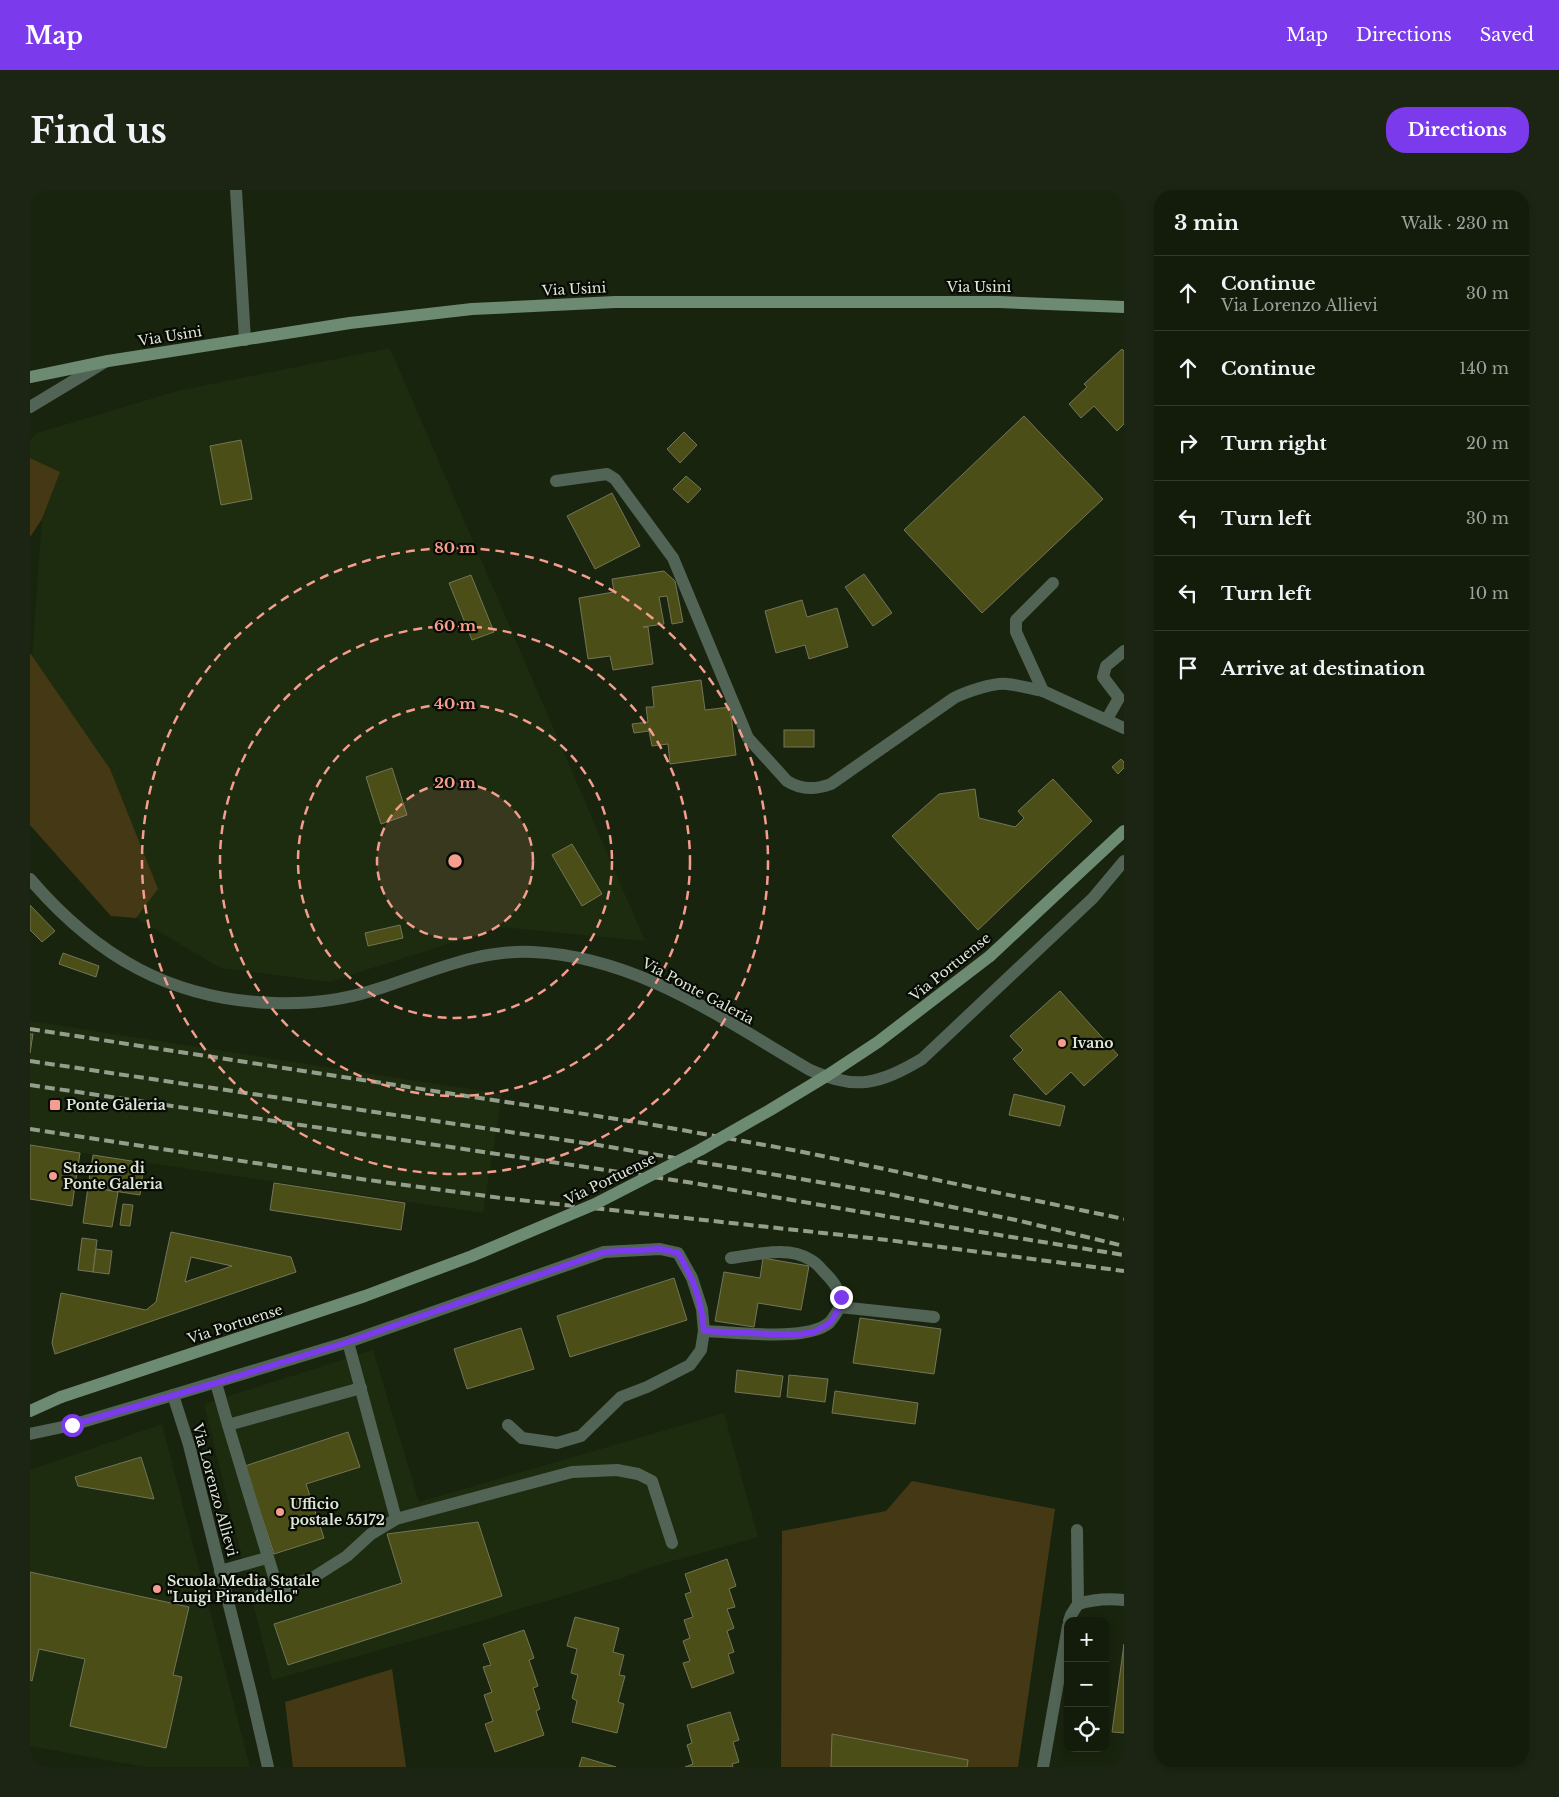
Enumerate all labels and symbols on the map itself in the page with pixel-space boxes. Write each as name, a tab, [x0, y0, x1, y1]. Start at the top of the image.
street label: Via Usini	[540, 278, 607, 300]
street label: Via Usini	[946, 278, 1011, 296]
street label: Via Usini	[136, 322, 203, 350]
text: 80 m	[434, 538, 476, 557]
text: 60 m	[434, 616, 476, 635]
text: 40 m	[434, 694, 476, 713]
text: 20 m	[434, 773, 476, 792]
centre of rings	[446, 852, 464, 870]
street label: Via Portuense	[905, 929, 994, 1006]
street label: Via Ponte Galeria	[638, 953, 757, 1028]
place label: Ivano	[1072, 1034, 1114, 1052]
marker: Ivano	[1056, 1037, 1068, 1049]
place label: Ponte Galeria	[66, 1096, 166, 1114]
marker: Ponte Galeria	[48, 1098, 62, 1112]
street label: Via Portuense	[561, 1149, 658, 1209]
place label: Stazione di Ponte Galeria	[63, 1159, 163, 1193]
marker: Stazione di Ponte Galeria	[47, 1170, 59, 1182]
route end	[830, 1286, 853, 1309]
street label: Via Portuense	[184, 1300, 285, 1348]
route start	[61, 1414, 84, 1437]
street label: Via Lorenzo Allievi	[188, 1421, 241, 1559]
place label: Ufficio postale 55172	[290, 1495, 385, 1529]
marker: Ufficio postale 55172	[274, 1506, 286, 1518]
place label: Scuola Media Statale "Luigi Pirandello"	[167, 1572, 320, 1606]
marker: Scuola Media Statale "Luigi Pirandello"	[151, 1583, 163, 1595]

